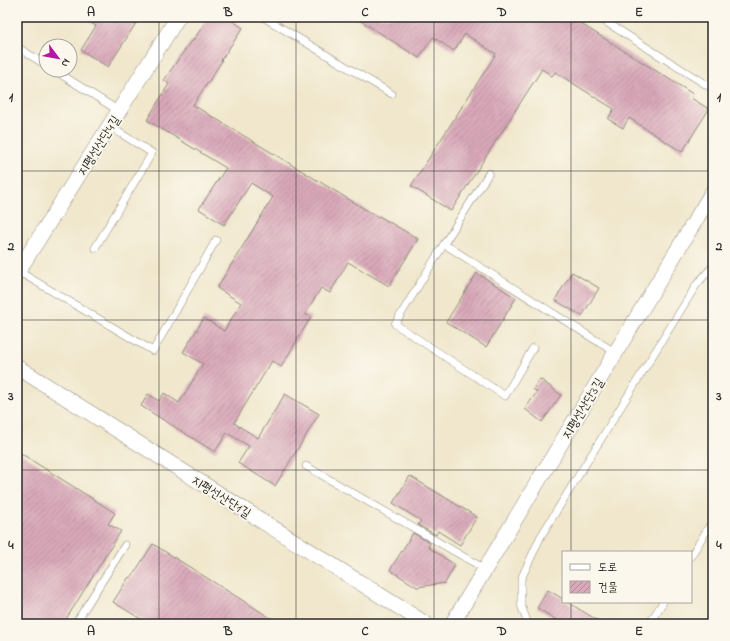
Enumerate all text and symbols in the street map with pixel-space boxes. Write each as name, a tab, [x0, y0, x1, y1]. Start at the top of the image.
text: A	[87, 3, 95, 22]
text: B	[223, 3, 233, 22]
text: C	[361, 3, 369, 22]
text: D	[496, 3, 507, 22]
text: E	[635, 3, 643, 22]
north arrow	[38, 38, 78, 78]
text: N	[57, 55, 74, 70]
text: 1	[9, 88, 14, 107]
text: 1	[717, 88, 722, 107]
street label: 지평선산단4길	[73, 112, 125, 180]
text: 2	[7, 237, 15, 256]
text: 2	[715, 237, 723, 256]
street label: 지평선산단3길	[558, 375, 609, 443]
text: 3	[7, 387, 14, 406]
text: 3	[715, 387, 722, 406]
street label: 지평선산단1길	[188, 471, 255, 523]
text: 4	[7, 536, 14, 555]
text: 4	[715, 536, 722, 555]
legend	[562, 551, 692, 603]
text: 도로	[598, 559, 617, 577]
text: 건물	[598, 579, 618, 597]
text: A	[87, 622, 95, 641]
text: B	[223, 622, 233, 641]
text: C	[361, 622, 369, 641]
text: D	[496, 622, 507, 641]
text: E	[635, 622, 643, 641]

